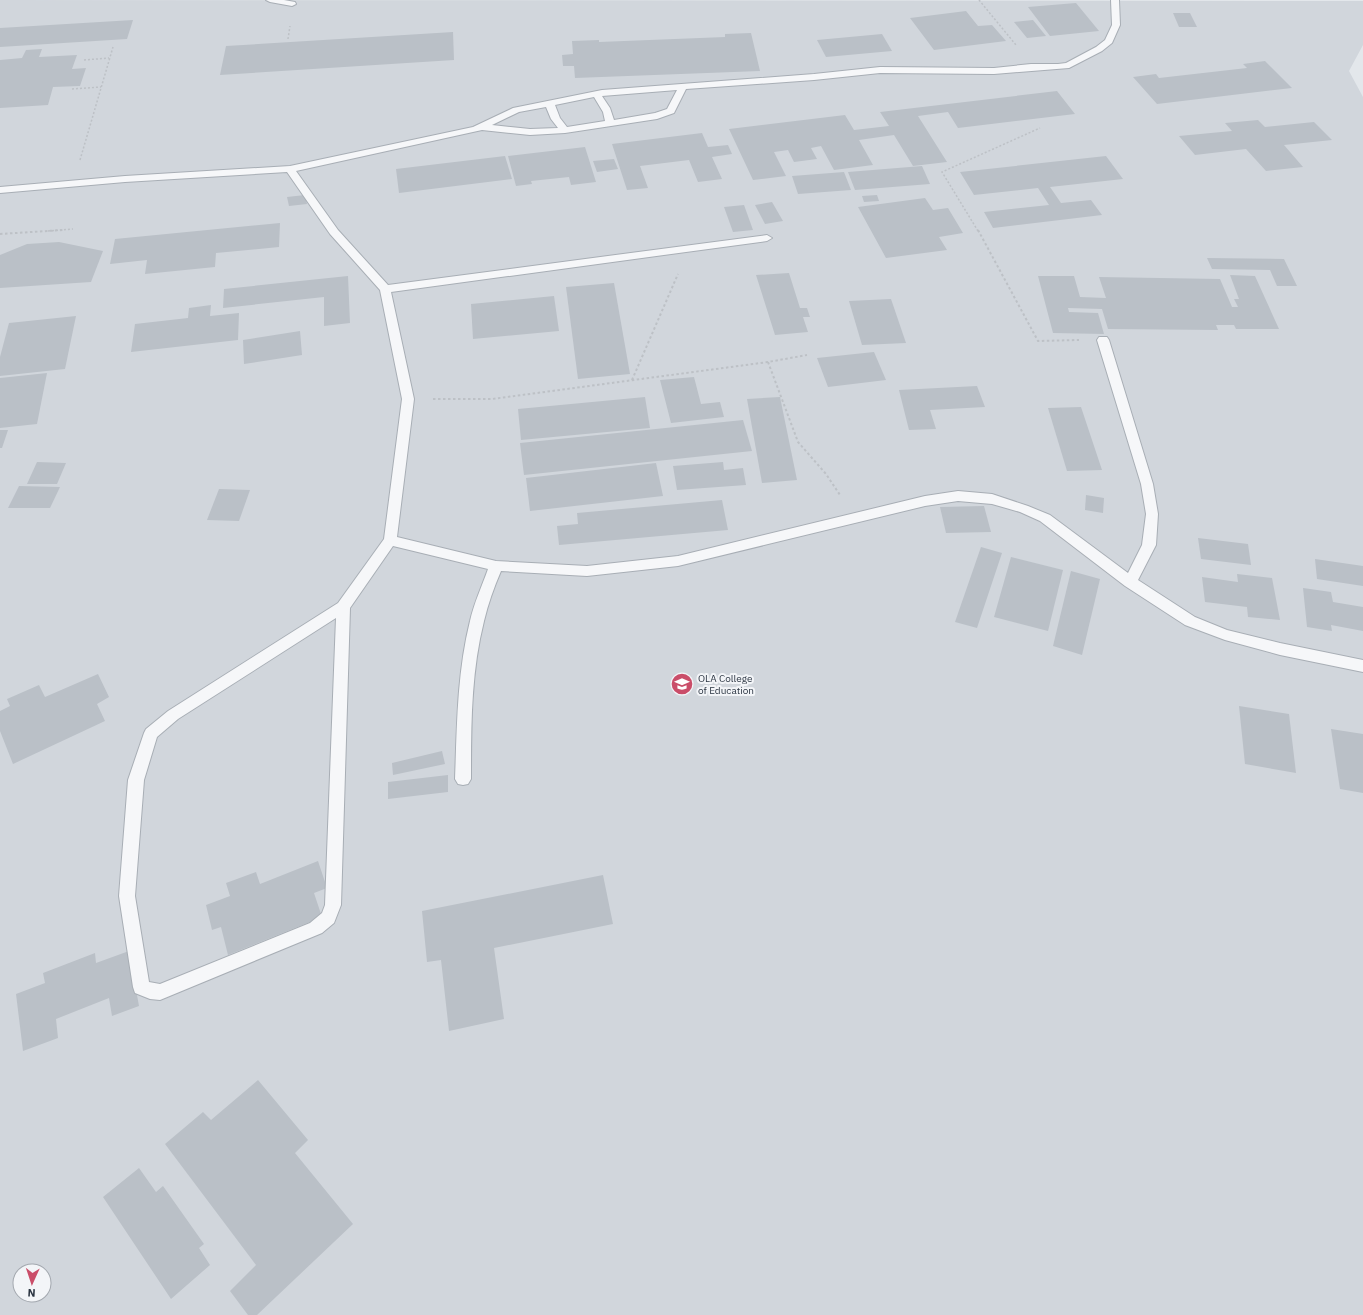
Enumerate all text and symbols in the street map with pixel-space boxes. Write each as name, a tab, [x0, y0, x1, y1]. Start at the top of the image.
school or university icon: OLA College of Education	[669, 671, 695, 697]
place label: OLA College of Education	[698, 672, 754, 697]
north arrow	[12, 1263, 52, 1303]
text: N	[27, 1286, 36, 1300]

